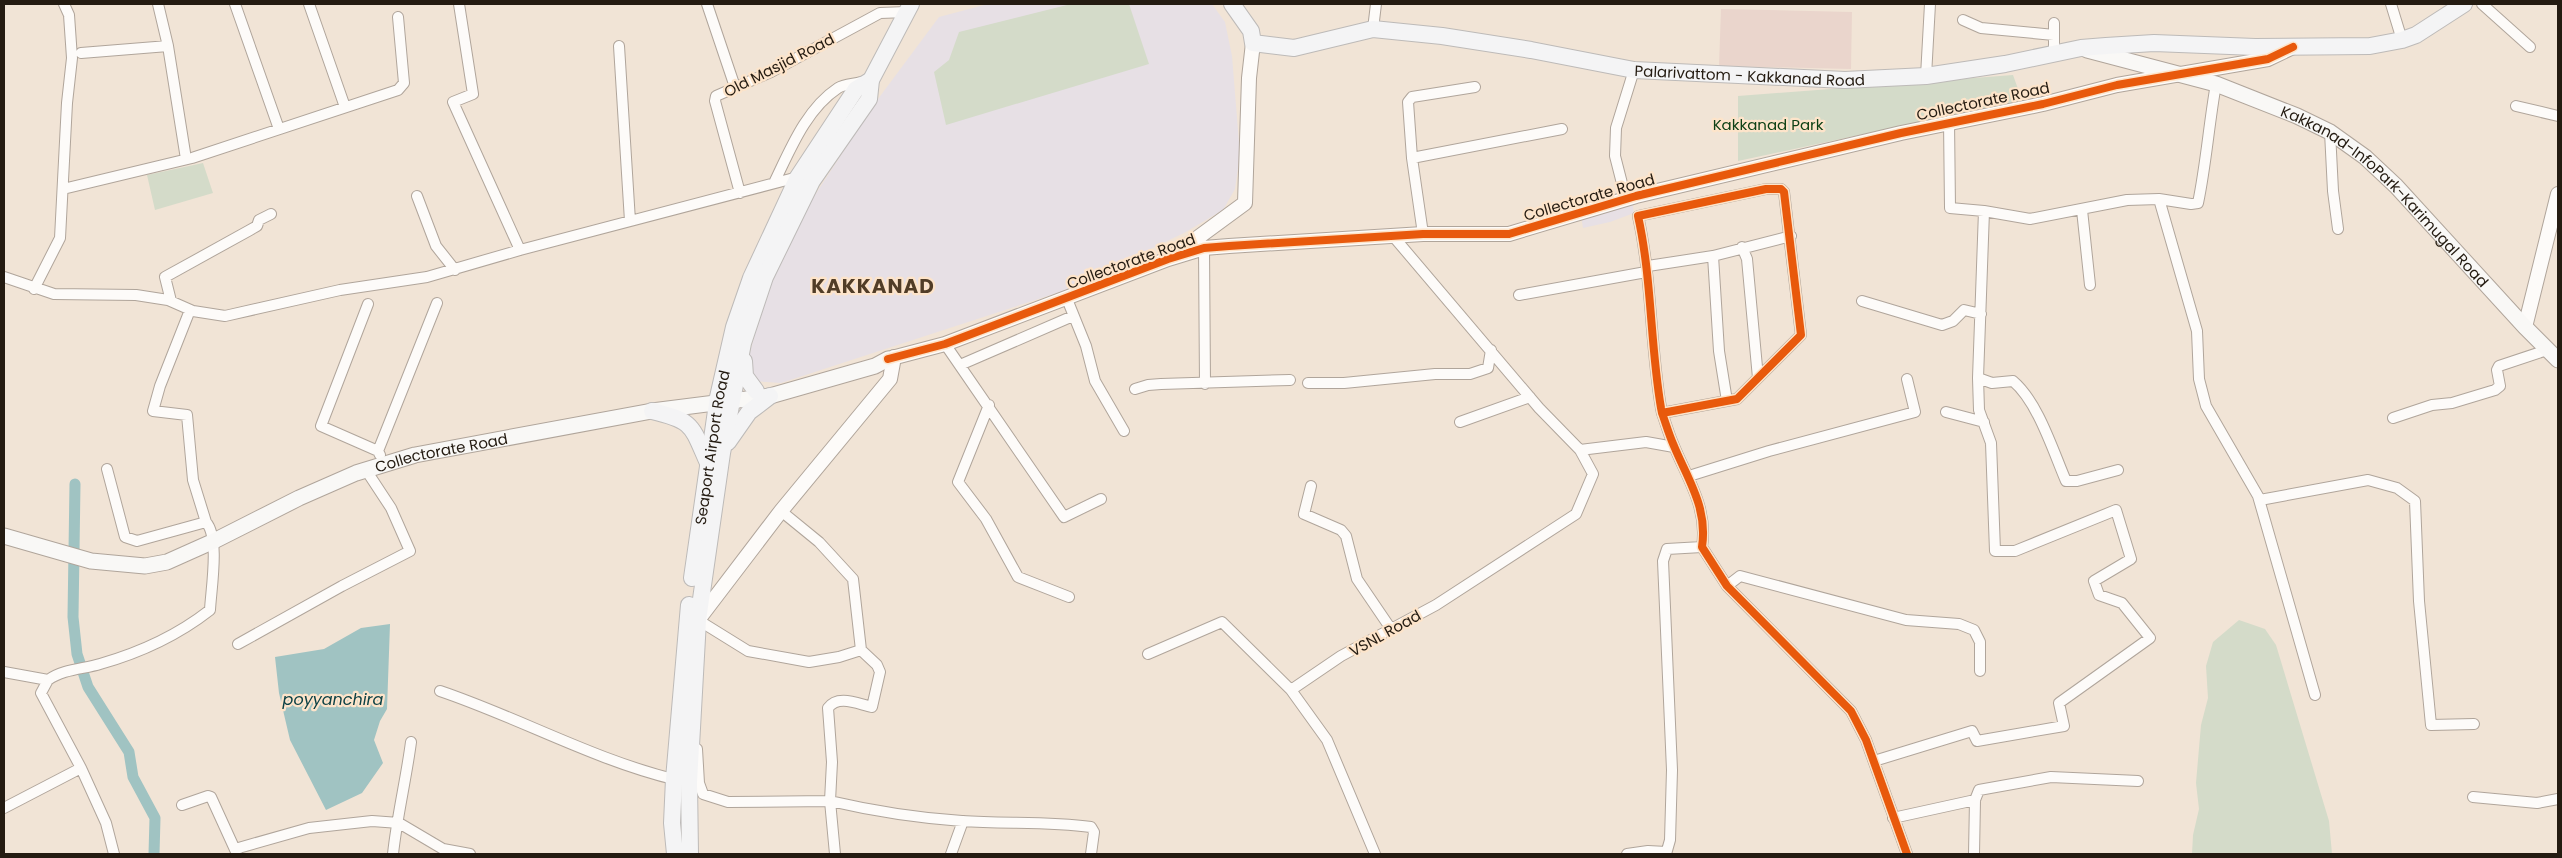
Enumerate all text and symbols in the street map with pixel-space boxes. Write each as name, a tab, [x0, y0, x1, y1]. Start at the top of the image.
street label: Old Masjid Road	[720, 28, 838, 102]
street label: Palarivattom - Kakkanad Road	[1634, 60, 1865, 91]
street label: Collectorate Road	[1915, 77, 2051, 125]
street label: Kakkanad-InfoPark-Karimugal Road	[2278, 100, 2494, 291]
park label: Kakkanad Park	[1713, 114, 1824, 135]
street label: Collectorate Road	[1521, 168, 1657, 226]
street label: Collectorate Road	[1064, 228, 1198, 294]
district label: KAKKANAD	[811, 272, 935, 300]
street label: Seaport Airport Road	[689, 368, 734, 526]
street label: Collectorate Road	[372, 428, 509, 477]
street label: VSNL Road	[1345, 605, 1425, 661]
water label: poyyanchira	[282, 688, 384, 711]

